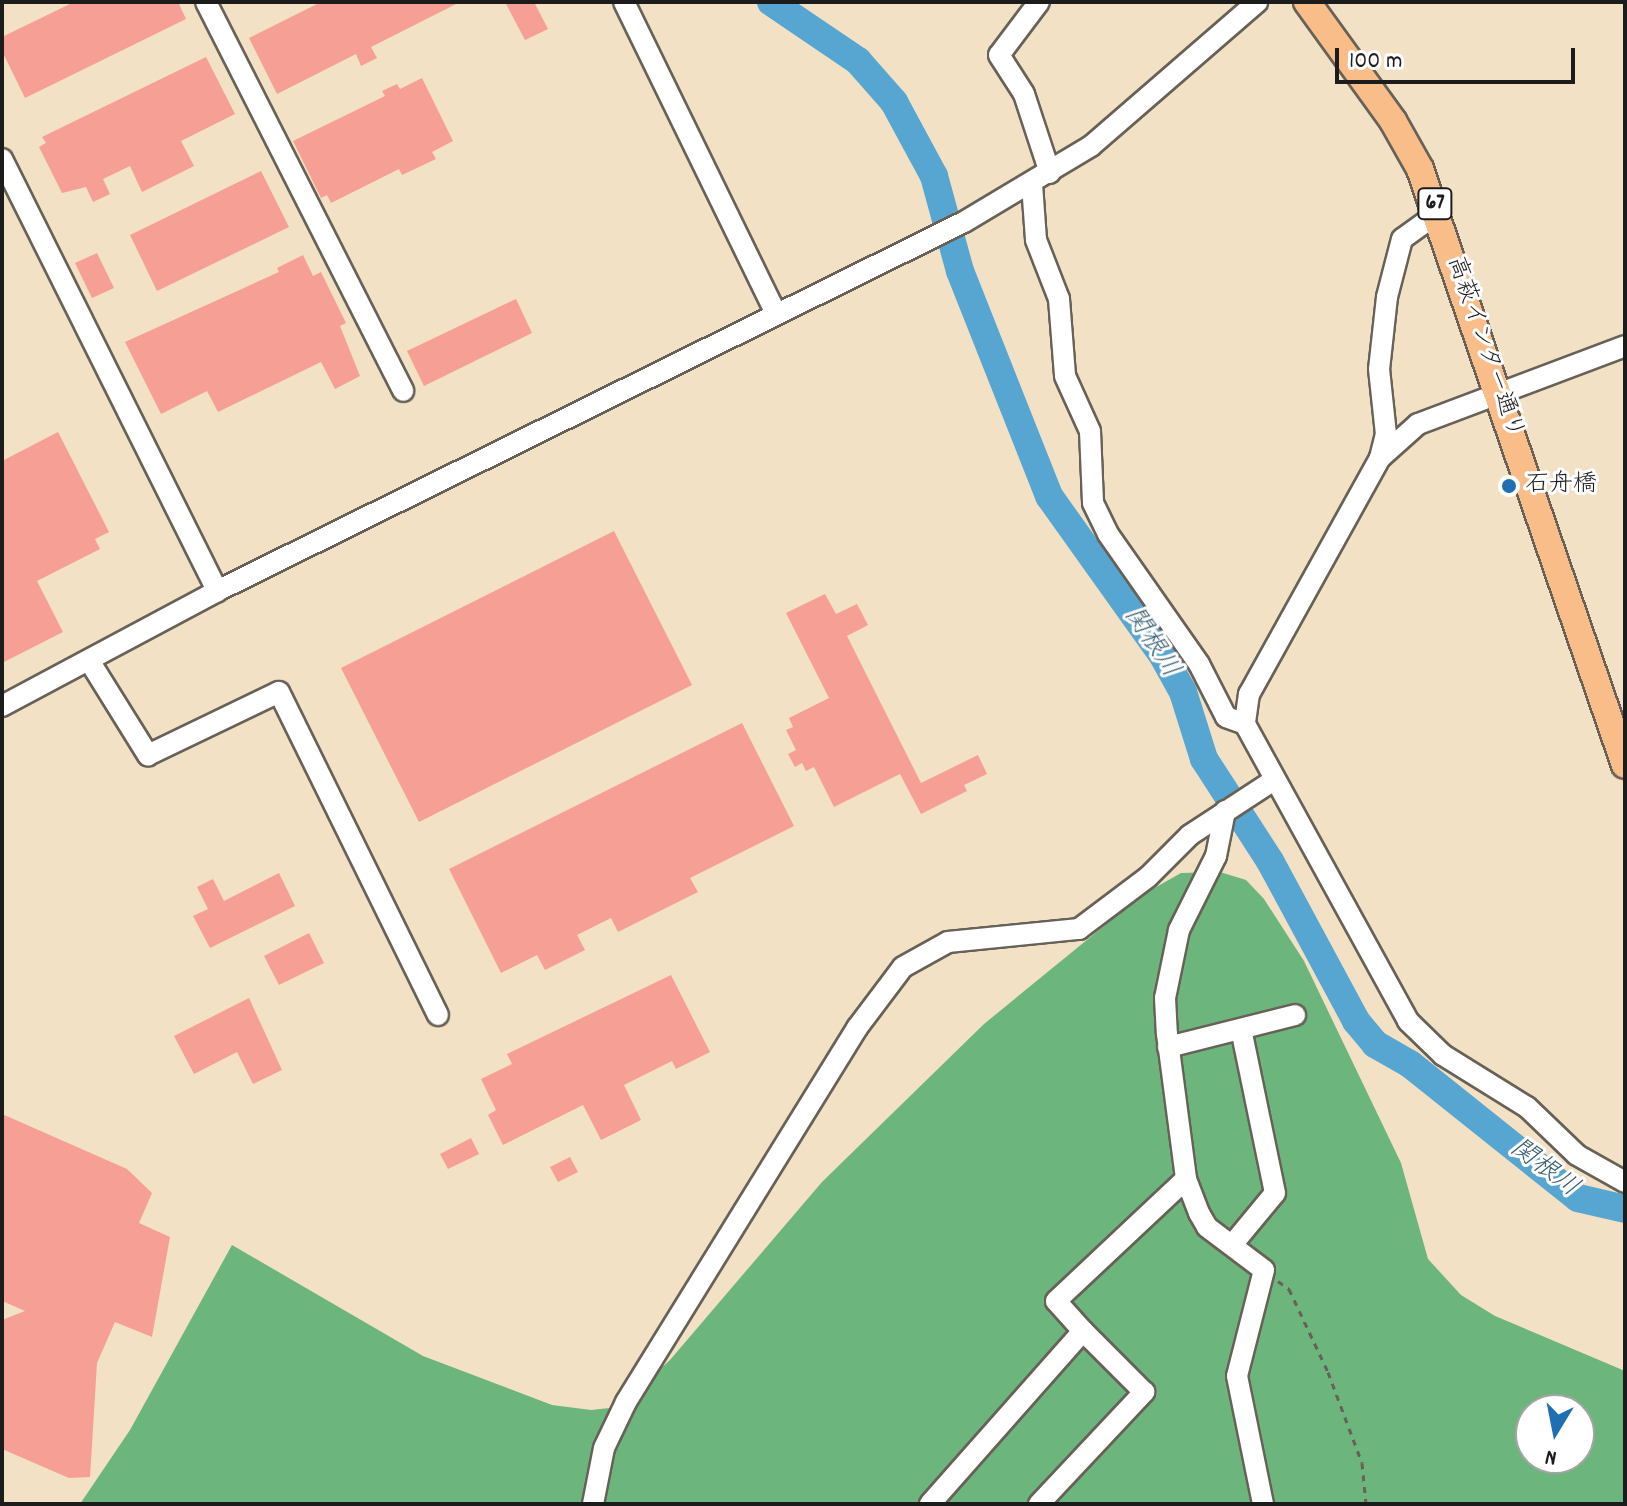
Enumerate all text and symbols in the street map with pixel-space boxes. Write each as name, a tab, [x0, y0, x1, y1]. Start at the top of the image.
scale bar	[1339, 32, 1579, 82]
text: 100 m	[1349, 45, 1402, 79]
road number: 67	[1417, 186, 1453, 222]
street label: 高萩インター通り	[1439, 253, 1529, 443]
place label: 石舟橋	[1525, 472, 1597, 500]
marker: 石舟橋	[1500, 477, 1518, 495]
water label: 関根川	[1117, 602, 1185, 684]
water label: 関根川	[1503, 1133, 1585, 1205]
north arrow	[1515, 1394, 1595, 1474]
text: N	[1543, 1440, 1559, 1472]

